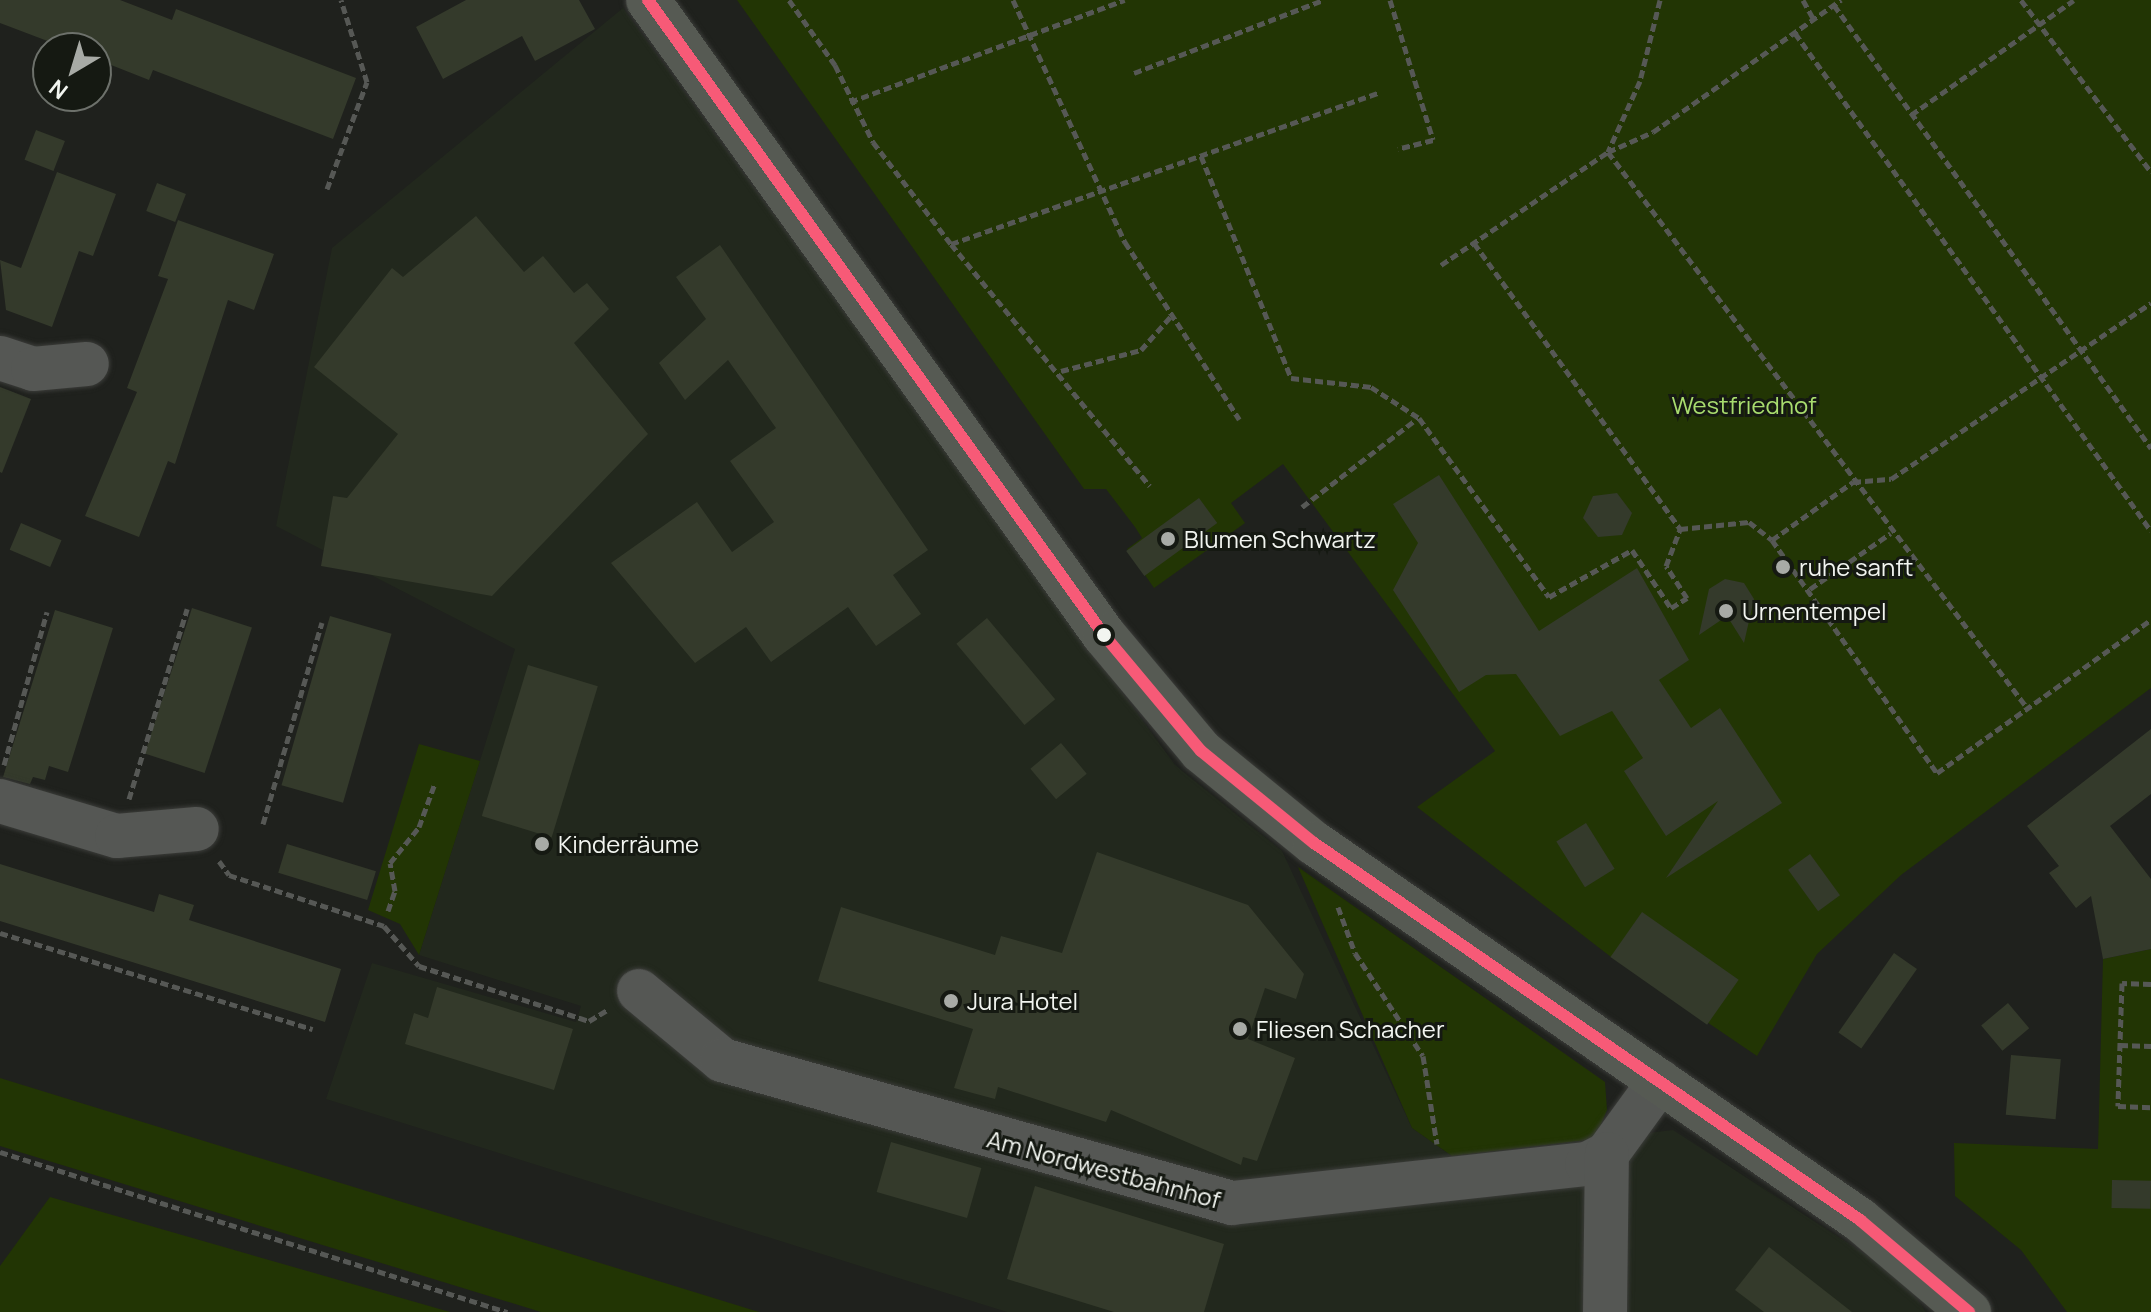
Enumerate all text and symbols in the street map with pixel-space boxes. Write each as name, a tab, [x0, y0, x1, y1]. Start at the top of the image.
north arrow	[32, 32, 112, 112]
text: N	[43, 73, 74, 106]
park label: Westfriedhof	[1671, 391, 1817, 419]
place label: Blumen Schwartz	[1184, 525, 1376, 553]
marker: Blumen Schwartz	[1159, 530, 1177, 548]
place label: ruhe sanft	[1799, 553, 1913, 581]
marker: ruhe sanft	[1774, 558, 1792, 576]
place label: Urnentempel	[1742, 597, 1887, 625]
marker: Urnentempel	[1717, 602, 1735, 620]
unlabelled marker	[1096, 627, 1112, 643]
place label: Kinderräume	[558, 830, 699, 858]
marker: Kinderräume	[533, 835, 551, 853]
place label: Jura Hotel	[967, 987, 1078, 1015]
marker: Jura Hotel	[942, 992, 960, 1010]
place label: Fliesen Schacher	[1256, 1015, 1445, 1043]
marker: Fliesen Schacher	[1231, 1020, 1249, 1038]
street label: Am Nordwestbahnhof	[984, 1124, 1224, 1214]

